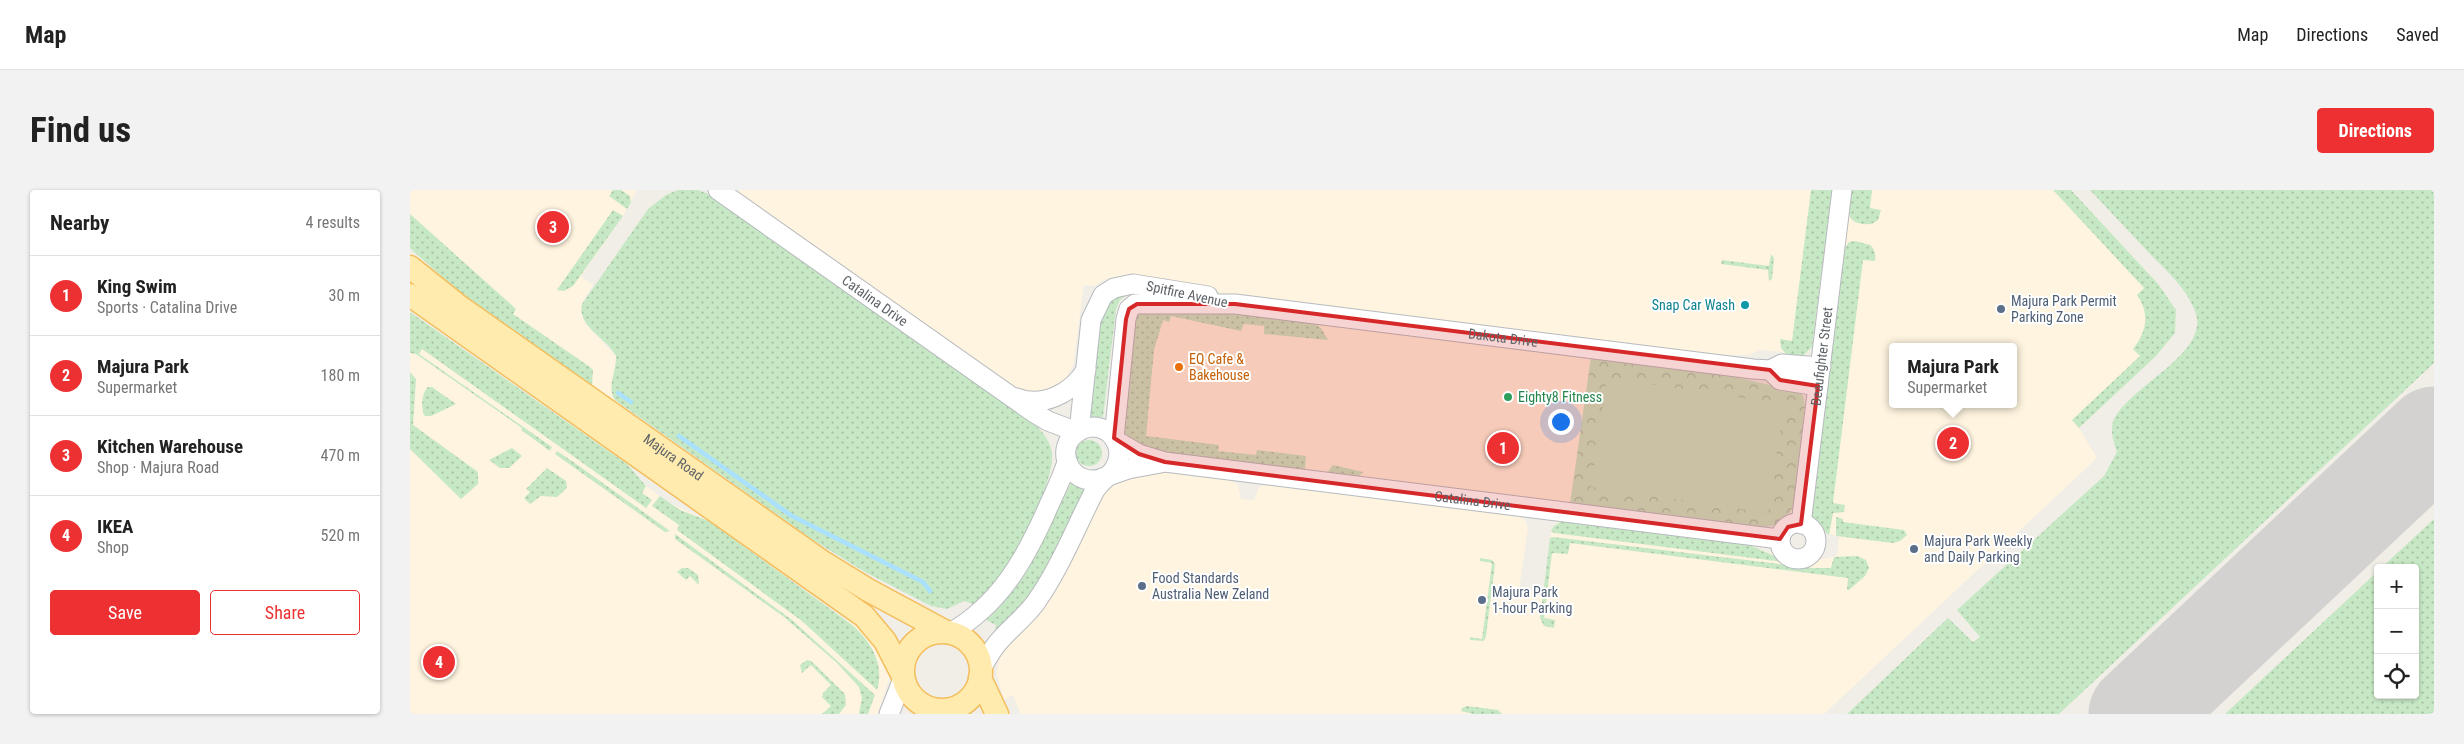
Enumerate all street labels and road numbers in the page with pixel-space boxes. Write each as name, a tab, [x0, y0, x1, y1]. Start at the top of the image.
street label: Catalina Drive	[839, 272, 911, 329]
street label: Spitfire Avenue	[1145, 278, 1229, 311]
street label: Beaufighter Street	[1808, 306, 1836, 407]
street label: Dakota Drive	[1467, 325, 1539, 350]
street label: Majura Road	[641, 431, 706, 484]
street label: Catalina Drive	[1434, 488, 1512, 513]

